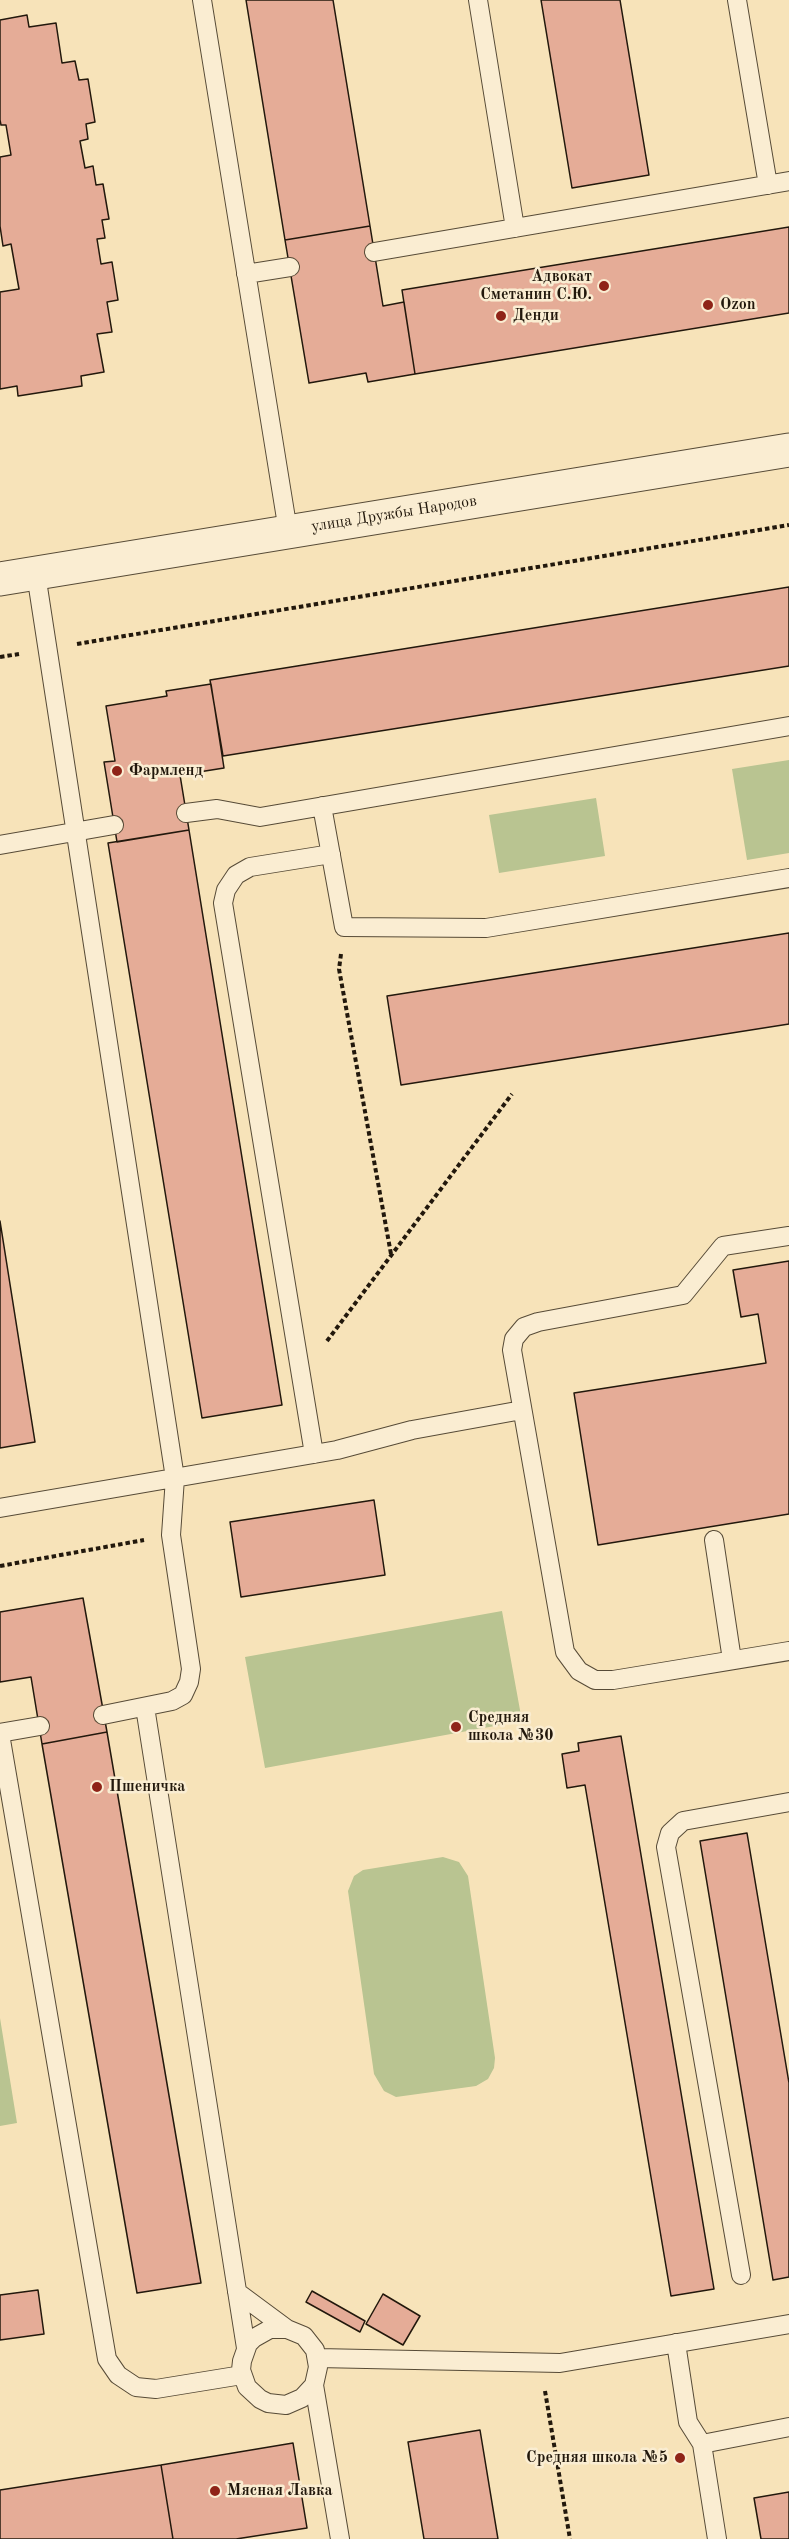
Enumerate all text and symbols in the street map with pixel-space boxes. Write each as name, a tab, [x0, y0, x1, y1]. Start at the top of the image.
place label: Адвокат Сметанин С.Ю.	[480, 267, 592, 305]
marker: Адвокат Сметанин С.Ю.	[597, 279, 611, 293]
place label: Ozon	[720, 295, 756, 315]
marker: Ozon	[701, 298, 715, 312]
place label: Денди	[513, 306, 559, 326]
marker: Денди	[494, 309, 508, 323]
street label: улица Дружбы Народов	[310, 491, 478, 537]
place label: Фармленд	[129, 761, 203, 781]
marker: Фармленд	[110, 764, 124, 778]
place label: Средняя школа №30	[468, 1708, 553, 1746]
marker: Средняя школа №30	[449, 1720, 463, 1734]
place label: Пшеничка	[109, 1777, 185, 1797]
marker: Пшеничка	[90, 1780, 104, 1794]
place label: Средняя школа №5	[526, 2448, 668, 2468]
marker: Средняя школа №5	[673, 2451, 687, 2465]
place label: Мясная Лавка	[227, 2481, 333, 2501]
marker: Мясная Лавка	[208, 2484, 222, 2498]

